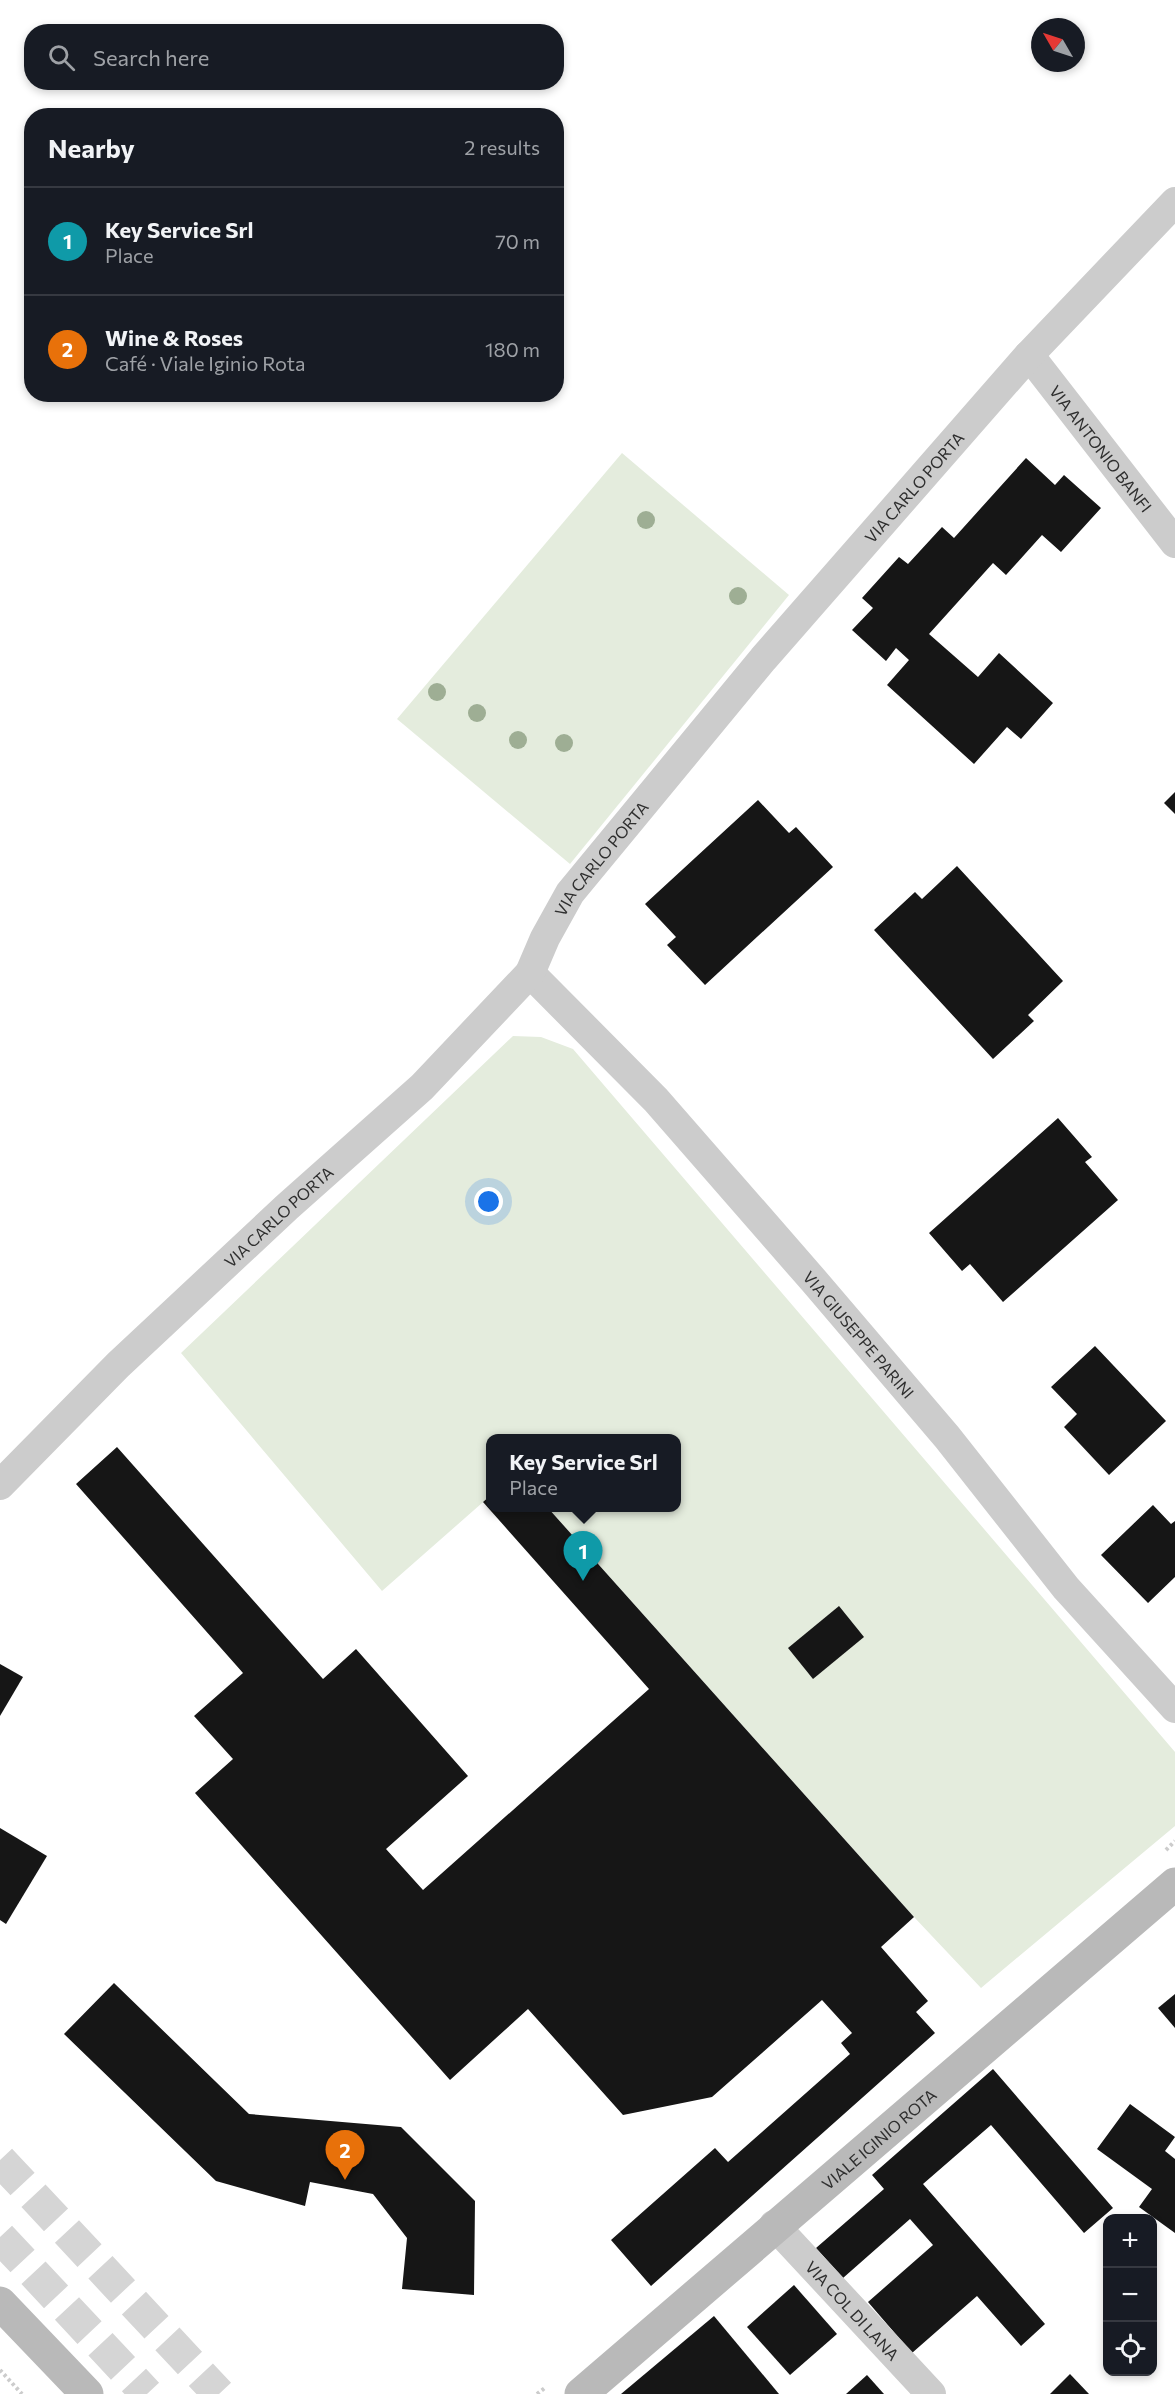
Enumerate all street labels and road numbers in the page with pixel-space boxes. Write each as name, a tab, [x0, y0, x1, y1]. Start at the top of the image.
street label: VIA ANTONIO BANFI	[1046, 381, 1157, 515]
street label: VIA CARLO PORTA	[860, 428, 967, 546]
street label: VIA CARLO PORTA	[550, 797, 651, 919]
street label: VIA CARLO PORTA	[220, 1162, 336, 1271]
street label: VIA GIUSEPPE PARINI	[800, 1267, 919, 1402]
street label: VIALE IGINIO ROTA	[817, 2084, 939, 2193]
street label: VIA COL DI LANA	[802, 2256, 904, 2364]

